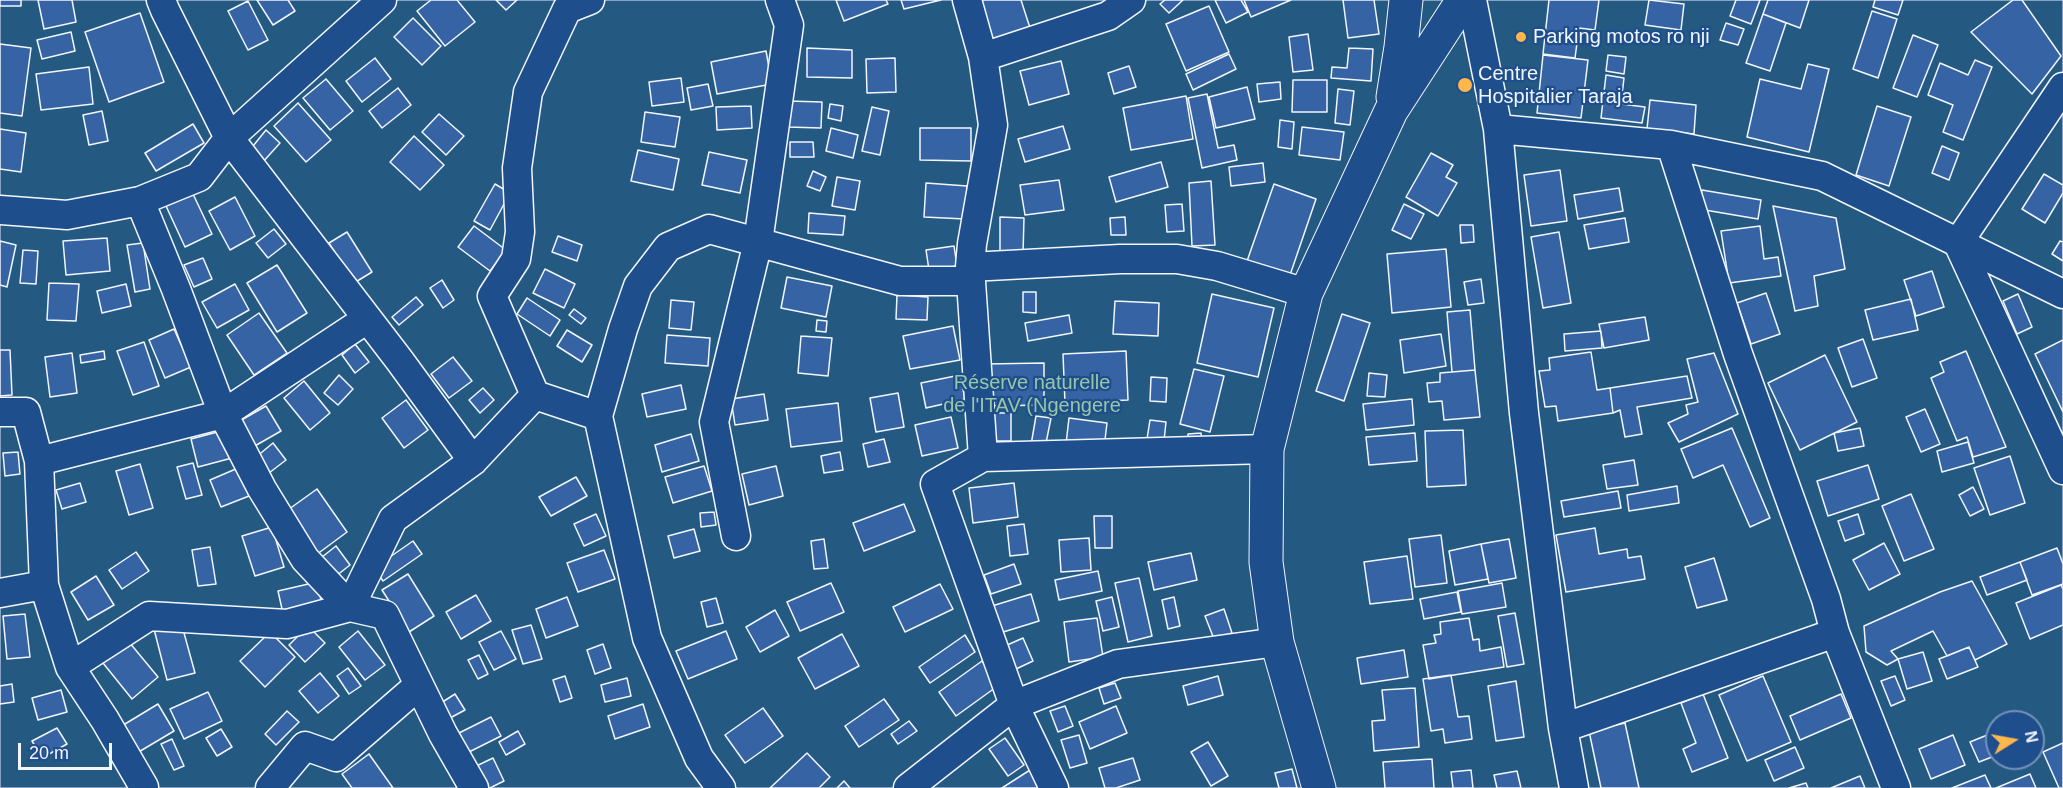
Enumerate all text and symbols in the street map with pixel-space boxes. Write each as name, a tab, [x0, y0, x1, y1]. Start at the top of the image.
place label: Parking motos ro nji	[1533, 25, 1710, 49]
marker: Parking motos ro nji	[1514, 30, 1528, 44]
place label: Centre Hospitalier Taraja	[1478, 62, 1633, 109]
marker: Centre Hospitalier Taraja	[1456, 76, 1474, 94]
park label: Réserve naturelle de l'ITAV (Ngengere	[943, 371, 1121, 418]
north arrow	[1985, 710, 2045, 770]
text: N	[2022, 730, 2041, 744]
scale bar	[21, 731, 116, 769]
text: 20 m	[29, 743, 69, 763]

